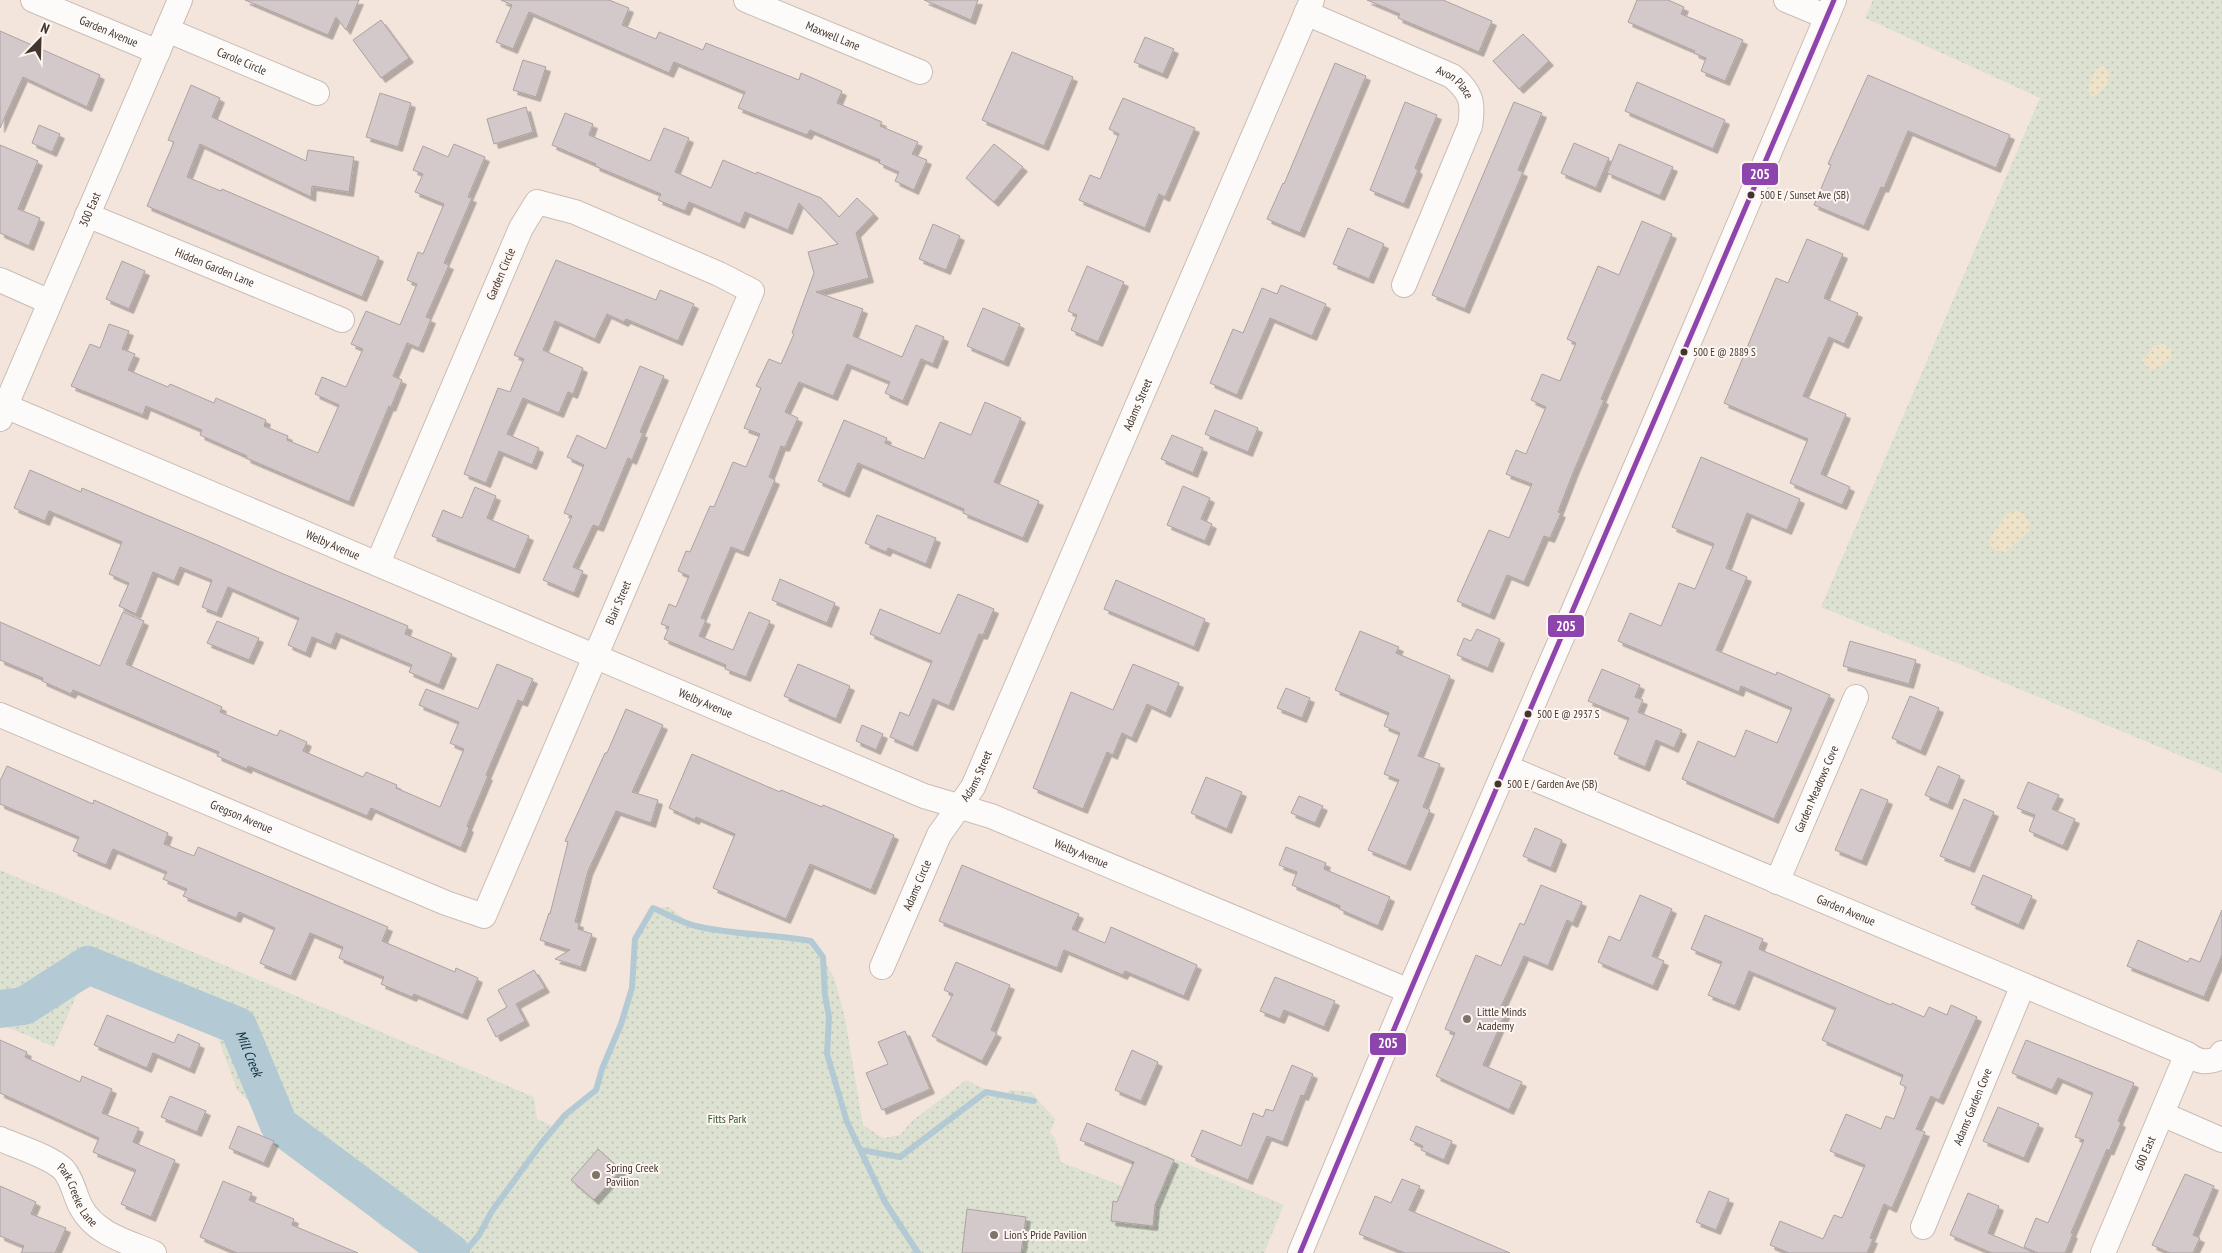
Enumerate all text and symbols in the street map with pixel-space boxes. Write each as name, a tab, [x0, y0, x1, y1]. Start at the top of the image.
street label: Garden Avenue	[77, 12, 140, 50]
north arrow	[15, 15, 65, 65]
text: N	[38, 18, 52, 38]
street label: Maxwell Lane	[804, 18, 862, 53]
street label: Carole Circle	[215, 44, 269, 78]
street label: Avon Place	[1434, 62, 1477, 101]
line badge: 205	[1741, 162, 1779, 186]
text: 205	[1750, 165, 1770, 183]
place label: 500 E / Sunset Ave (SB)	[1760, 188, 1849, 202]
street label: 300 East	[76, 189, 104, 229]
marker: 500 E / Sunset Ave (SB)	[1746, 190, 1756, 200]
street label: Hidden Garden Lane	[173, 244, 257, 290]
street label: Garden Circle	[483, 245, 518, 302]
place label: 500 E @ 2889 S	[1693, 345, 1756, 359]
marker: 500 E @ 2889 S	[1679, 347, 1689, 357]
street label: Adams Street	[1119, 376, 1155, 433]
street label: Welby Avenue	[304, 527, 362, 563]
street label: Blair Street	[602, 578, 634, 627]
line badge: 205	[1547, 614, 1585, 638]
text: 205	[1556, 617, 1576, 635]
street label: Welby Avenue	[676, 685, 735, 721]
place label: 500 E @ 2937 S	[1537, 707, 1600, 721]
marker: 500 E @ 2937 S	[1523, 709, 1533, 719]
street label: Garden Meadows Cove	[1791, 743, 1841, 835]
street label: Adams Street	[957, 747, 995, 804]
place label: 500 E / Garden Ave (SB)	[1507, 777, 1597, 791]
marker: 500 E / Garden Ave (SB)	[1493, 779, 1503, 789]
street label: Gregson Avenue	[208, 796, 275, 836]
street label: Welby Avenue	[1052, 835, 1111, 871]
street label: Adams Circle	[899, 857, 934, 913]
street label: Garden Avenue	[1815, 891, 1878, 929]
place label: Little Minds Academy	[1477, 1004, 1526, 1033]
marker: Little Minds Academy	[1461, 1013, 1473, 1025]
water label: Mill Creek	[232, 1028, 268, 1081]
line badge: 205	[1369, 1032, 1407, 1056]
text: 205	[1378, 1034, 1398, 1052]
street label: Adams Garden Cove	[1950, 1066, 1995, 1147]
park label: Fitts Park	[708, 1111, 747, 1126]
street label: 600 East	[2131, 1133, 2159, 1173]
street label: Park Creeke Lane	[55, 1159, 101, 1230]
place label: Spring Creek Pavilion	[606, 1160, 659, 1189]
marker: Spring Creek Pavilion	[590, 1169, 602, 1181]
place label: Lion's Pride Pavilion	[1004, 1227, 1087, 1242]
marker: Lion's Pride Pavilion	[988, 1229, 1000, 1241]

